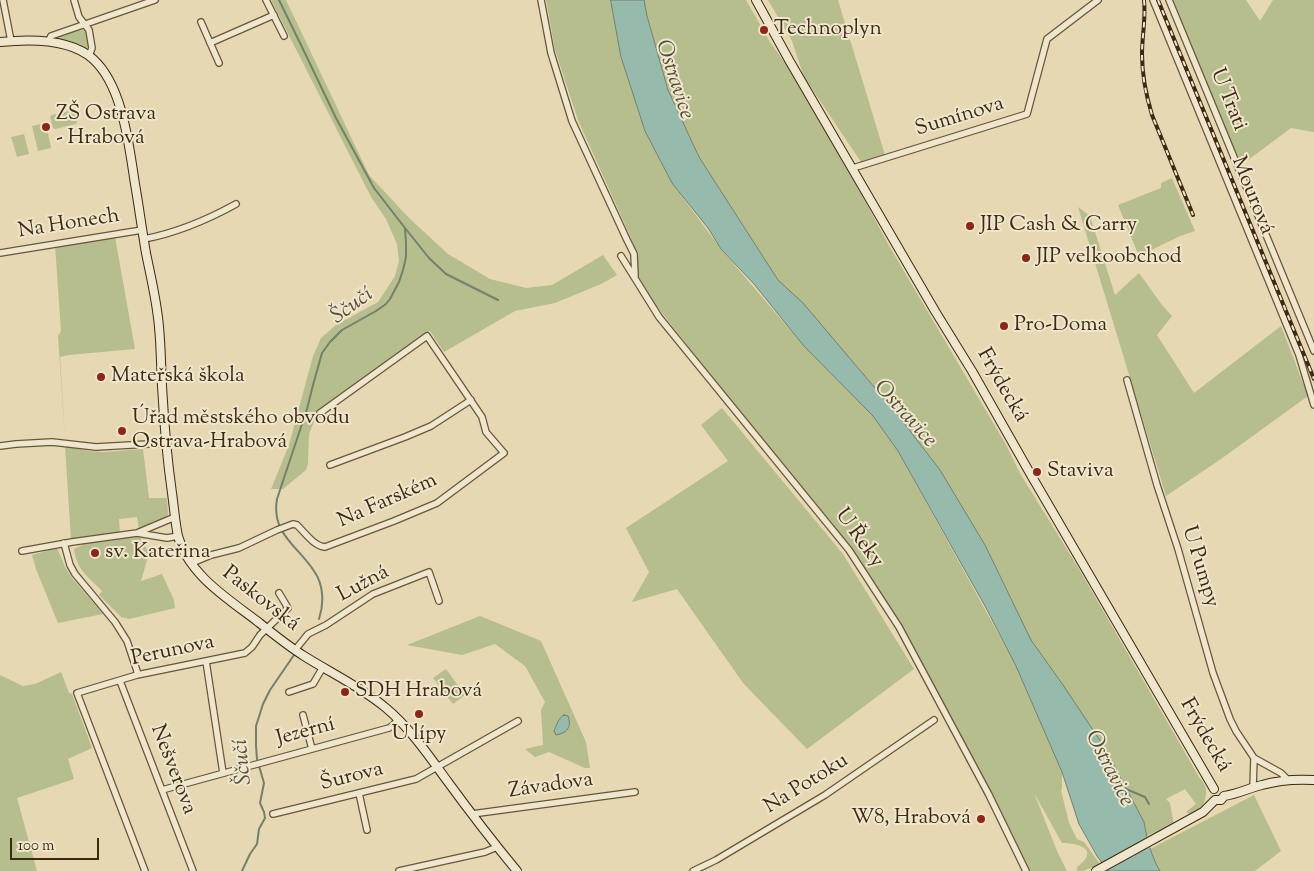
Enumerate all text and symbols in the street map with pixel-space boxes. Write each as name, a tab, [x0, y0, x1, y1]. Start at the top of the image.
place label: Technoplyn	[774, 17, 882, 43]
marker: Technoplyn	[758, 24, 770, 36]
water label: Ostravice	[648, 37, 698, 123]
street label: U Trati	[1203, 65, 1251, 135]
street label: Sumínova	[912, 93, 1008, 143]
place label: ZŠ Ostrava - Hrabová	[56, 102, 156, 152]
marker: ZŠ Ostrava - Hrabová	[40, 121, 52, 133]
street label: Mourová	[1224, 153, 1278, 239]
street label: Na Honech	[16, 205, 122, 245]
place label: JIP Cash & Carry	[980, 213, 1137, 239]
marker: JIP Cash & Carry	[964, 220, 976, 232]
place label: JIP velkoobchod	[1036, 245, 1182, 271]
marker: JIP velkoobchod	[1020, 252, 1032, 264]
water label: Ščučí	[327, 283, 379, 331]
place label: Pro-Doma	[1014, 313, 1107, 339]
marker: Pro-Doma	[998, 320, 1010, 332]
street label: Frýdecká	[970, 345, 1032, 427]
place label: Mateřská škola	[111, 364, 245, 390]
marker: Mateřská škola	[95, 371, 107, 383]
water label: Ostravice	[867, 376, 941, 454]
place label: Úřad městského obvodu Ostrava-Hrabová	[132, 406, 350, 456]
marker: Úřad městského obvodu Ostrava-Hrabová	[116, 425, 128, 437]
place label: Staviva	[1047, 459, 1114, 485]
marker: Staviva	[1031, 466, 1043, 478]
street label: Na Farském	[335, 469, 441, 535]
street label: U Řeky	[828, 504, 888, 574]
street label: U Pumpy	[1175, 523, 1223, 611]
place label: sv. Kateřina	[105, 540, 210, 566]
marker: sv. Kateřina	[89, 547, 101, 559]
street label: Lužná	[334, 561, 394, 609]
street label: Paskovská	[216, 562, 304, 638]
street label: Perunova	[129, 631, 217, 673]
place label: SDH Hrabová	[355, 679, 482, 705]
marker: SDH Hrabová	[339, 686, 351, 698]
street label: Frýdecká	[1173, 695, 1235, 777]
marker: U lípy	[413, 708, 425, 720]
street label: Jezerní	[274, 713, 338, 753]
street label: Nešverova	[143, 722, 201, 818]
place label: U lípy	[392, 722, 446, 748]
water label: Ostravice	[1078, 726, 1138, 812]
water label: Ščučí	[229, 738, 259, 786]
street label: Na Potoku	[760, 749, 854, 821]
street label: Šurova	[318, 758, 386, 798]
street label: Závadova	[507, 769, 595, 805]
place label: W8, Hrabová	[851, 806, 971, 832]
marker: W8, Hrabová	[975, 813, 987, 825]
scale bar	[12, 828, 101, 860]
text: 100 m	[18, 836, 54, 857]

